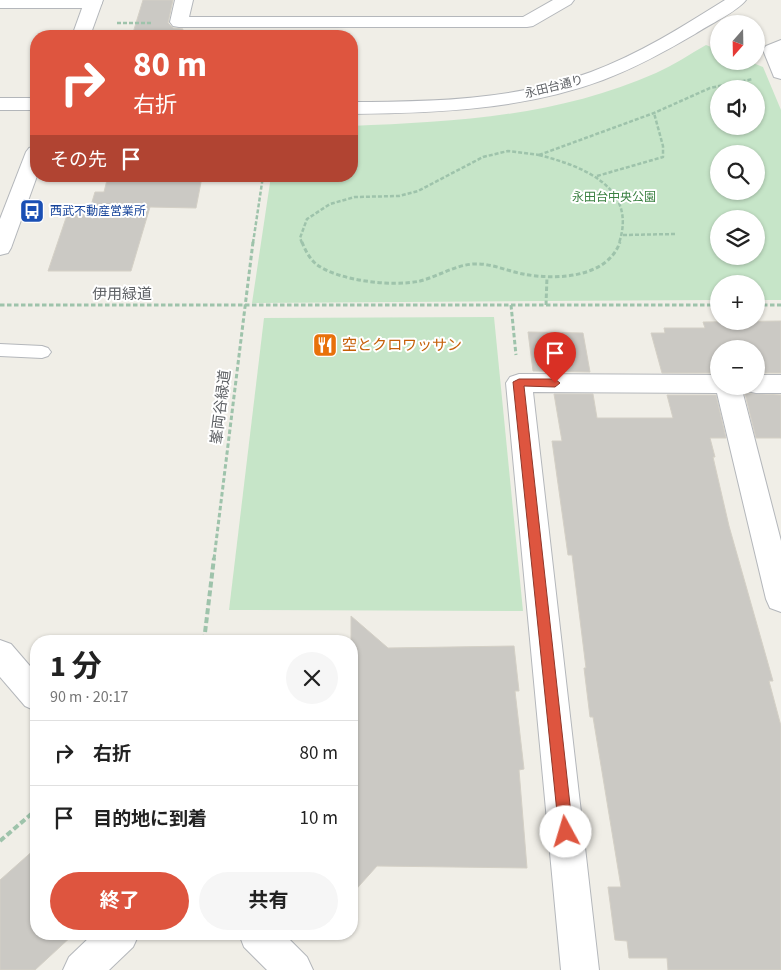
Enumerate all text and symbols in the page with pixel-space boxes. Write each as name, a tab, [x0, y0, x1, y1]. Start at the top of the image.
north arrow	[710, 15, 765, 70]
map controls	[710, 15, 765, 395]
text: 80 m	[133, 40, 207, 90]
icon: right	[50, 50, 115, 115]
street label: 永田台通り	[523, 71, 585, 103]
button: sound	[710, 80, 765, 135]
text: 右折	[133, 89, 177, 121]
icon: arrive	[117, 145, 145, 173]
button: search	[710, 145, 765, 200]
text: その先	[50, 147, 107, 174]
park label: 永田台中央公園	[572, 189, 656, 206]
bus stop icon: 西武不動産営業所	[19, 198, 45, 224]
place label: 西武不動産営業所	[50, 203, 146, 220]
button: layers	[710, 210, 765, 265]
button: +	[710, 275, 765, 330]
street label: 伊用緑道	[92, 284, 152, 305]
restaurant icon: 空とクロワッサン	[312, 332, 338, 358]
pin	[534, 332, 576, 383]
place label: 空とクロワッサン	[342, 335, 462, 356]
icon: arrive	[541, 339, 569, 367]
button: −	[710, 340, 765, 395]
street label: 峯両谷緑道	[206, 368, 236, 446]
text: 1 分	[50, 645, 102, 688]
button: close	[286, 652, 338, 704]
text: 90 m · 20:17	[50, 686, 129, 708]
icon: right	[50, 739, 78, 767]
text: 80 m	[300, 740, 338, 767]
text: 右折	[93, 741, 131, 768]
icon: arrive	[50, 804, 78, 832]
text: 10 m	[300, 805, 338, 832]
position arrow	[539, 805, 591, 857]
text: 目的地に到着	[93, 806, 207, 833]
button: 終了	[50, 872, 189, 930]
button: 共有	[199, 872, 338, 930]

